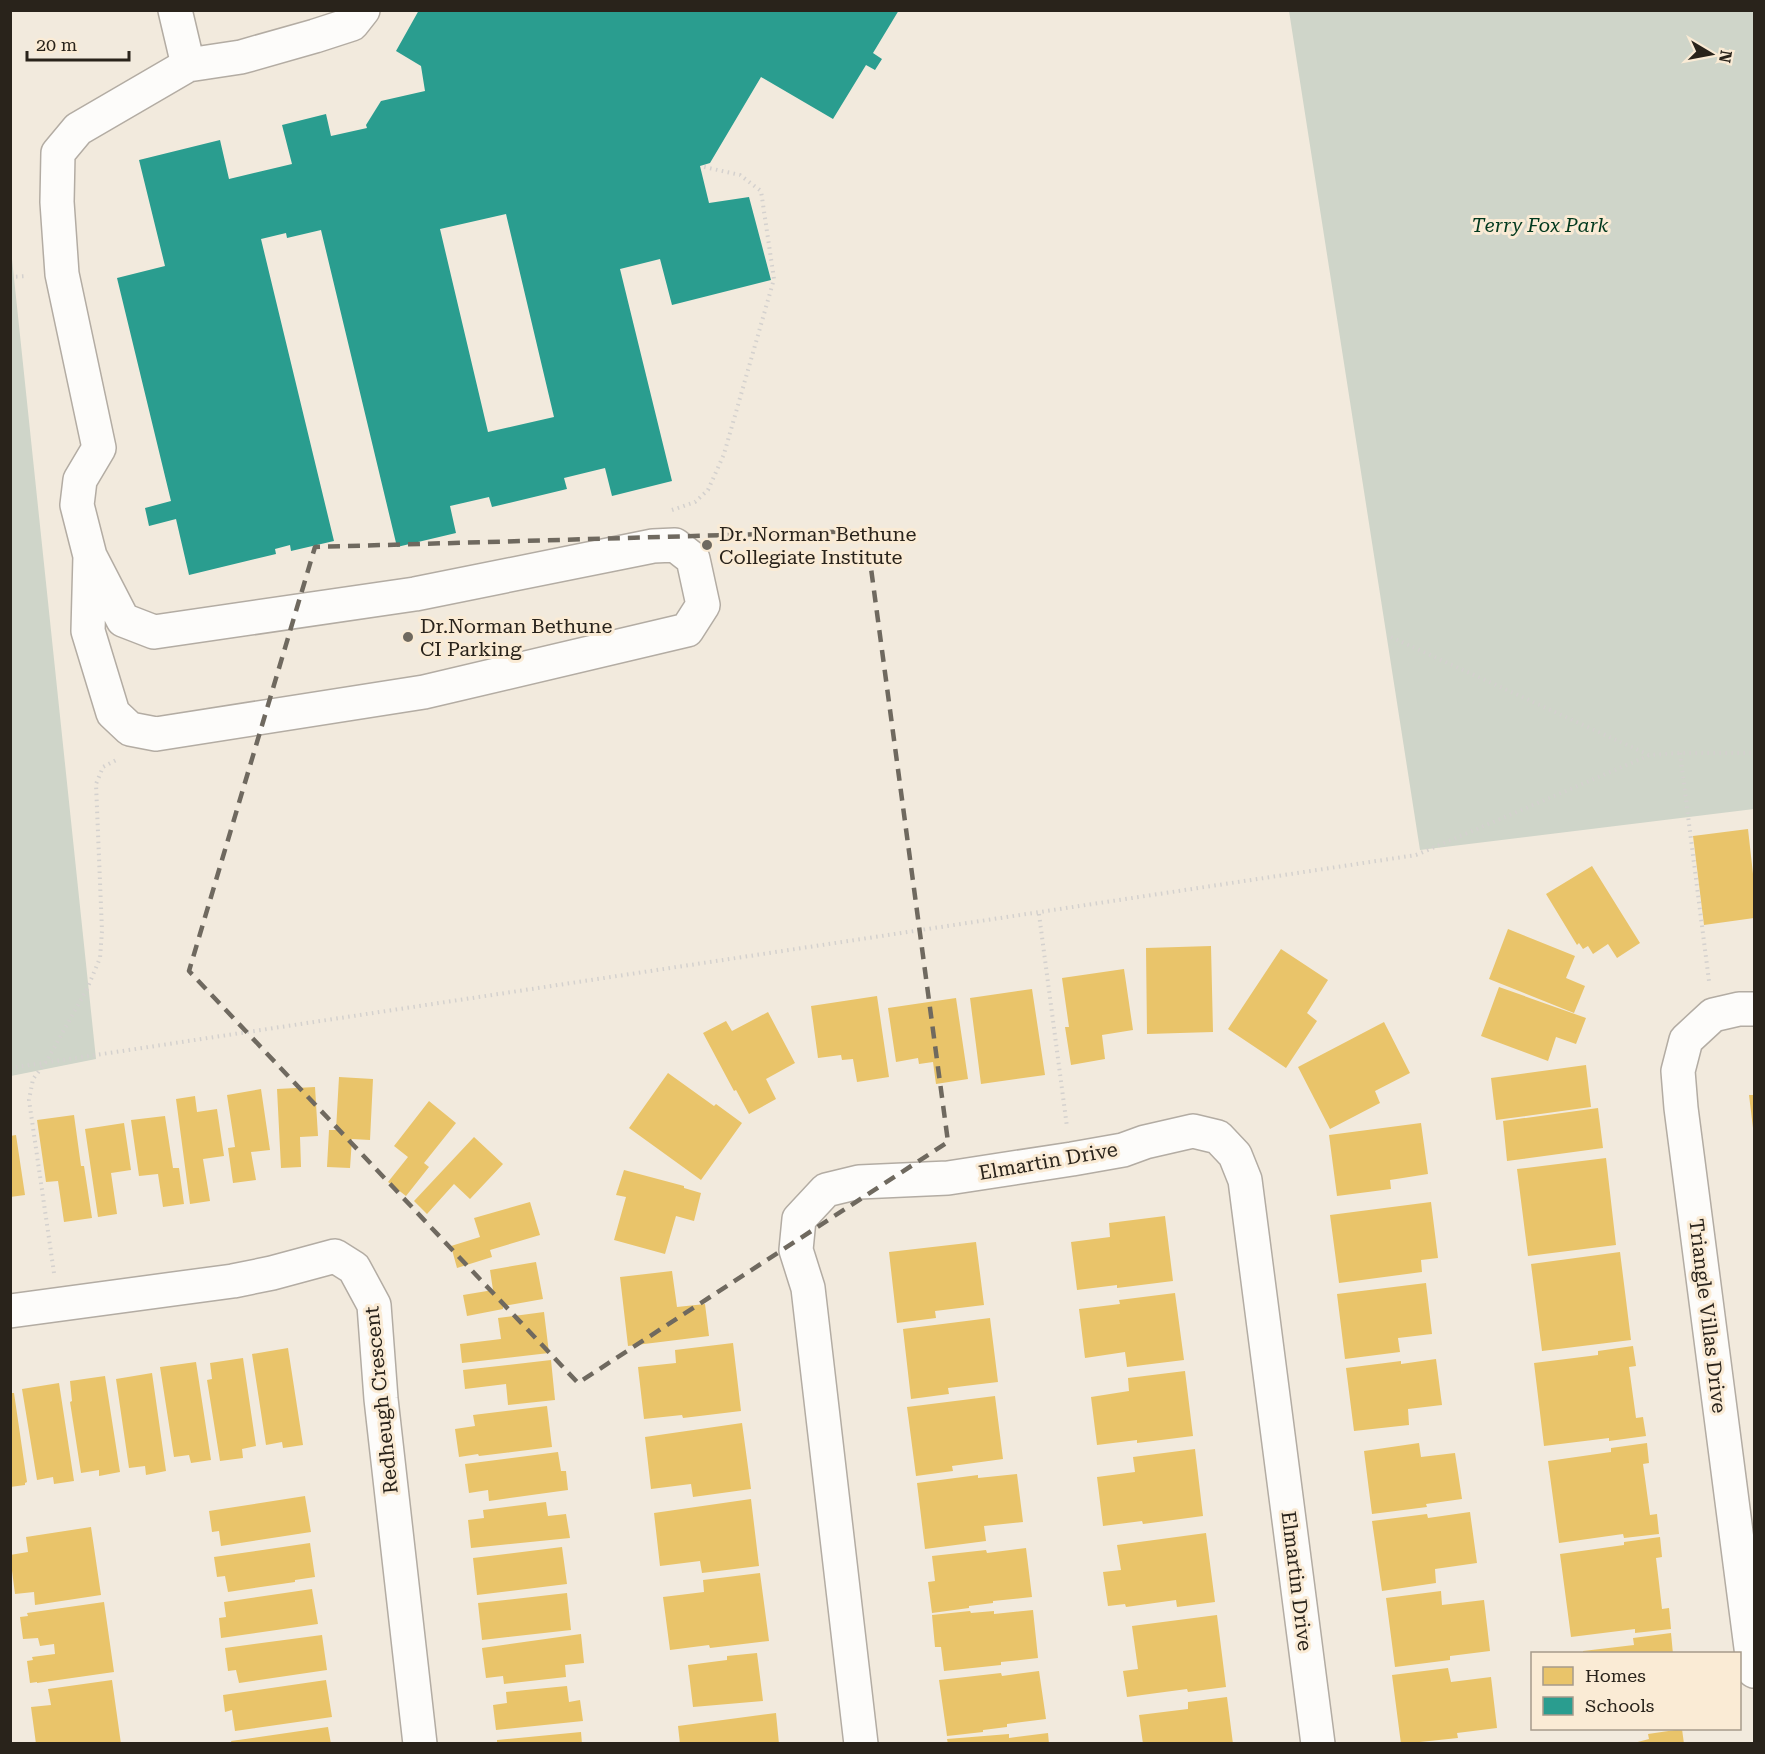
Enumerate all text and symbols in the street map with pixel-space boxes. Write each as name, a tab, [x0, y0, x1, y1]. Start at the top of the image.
scale bar	[27, 24, 129, 62]
north arrow	[1681, 24, 1741, 84]
text: 20 m	[36, 34, 77, 55]
text: N	[1715, 49, 1736, 64]
park label: Terry Fox Park	[1472, 213, 1609, 237]
place label: Dr. Norman Bethune Collegiate Institute	[719, 522, 916, 569]
marker: Dr. Norman Bethune Collegiate Institute	[700, 538, 714, 552]
place label: Dr.Norman Bethune CI Parking	[420, 614, 612, 661]
marker: Dr.Norman Bethune CI Parking	[401, 630, 415, 644]
street label: Elmartin Drive	[977, 1137, 1119, 1185]
street label: Triangle Villas Drive	[1684, 1218, 1732, 1414]
street label: Redheugh Crescent	[359, 1304, 403, 1495]
street label: Elmartin Drive	[1277, 1510, 1317, 1652]
legend	[1531, 1652, 1741, 1730]
text: Homes	[1585, 1665, 1646, 1686]
text: Schools	[1585, 1695, 1654, 1716]

